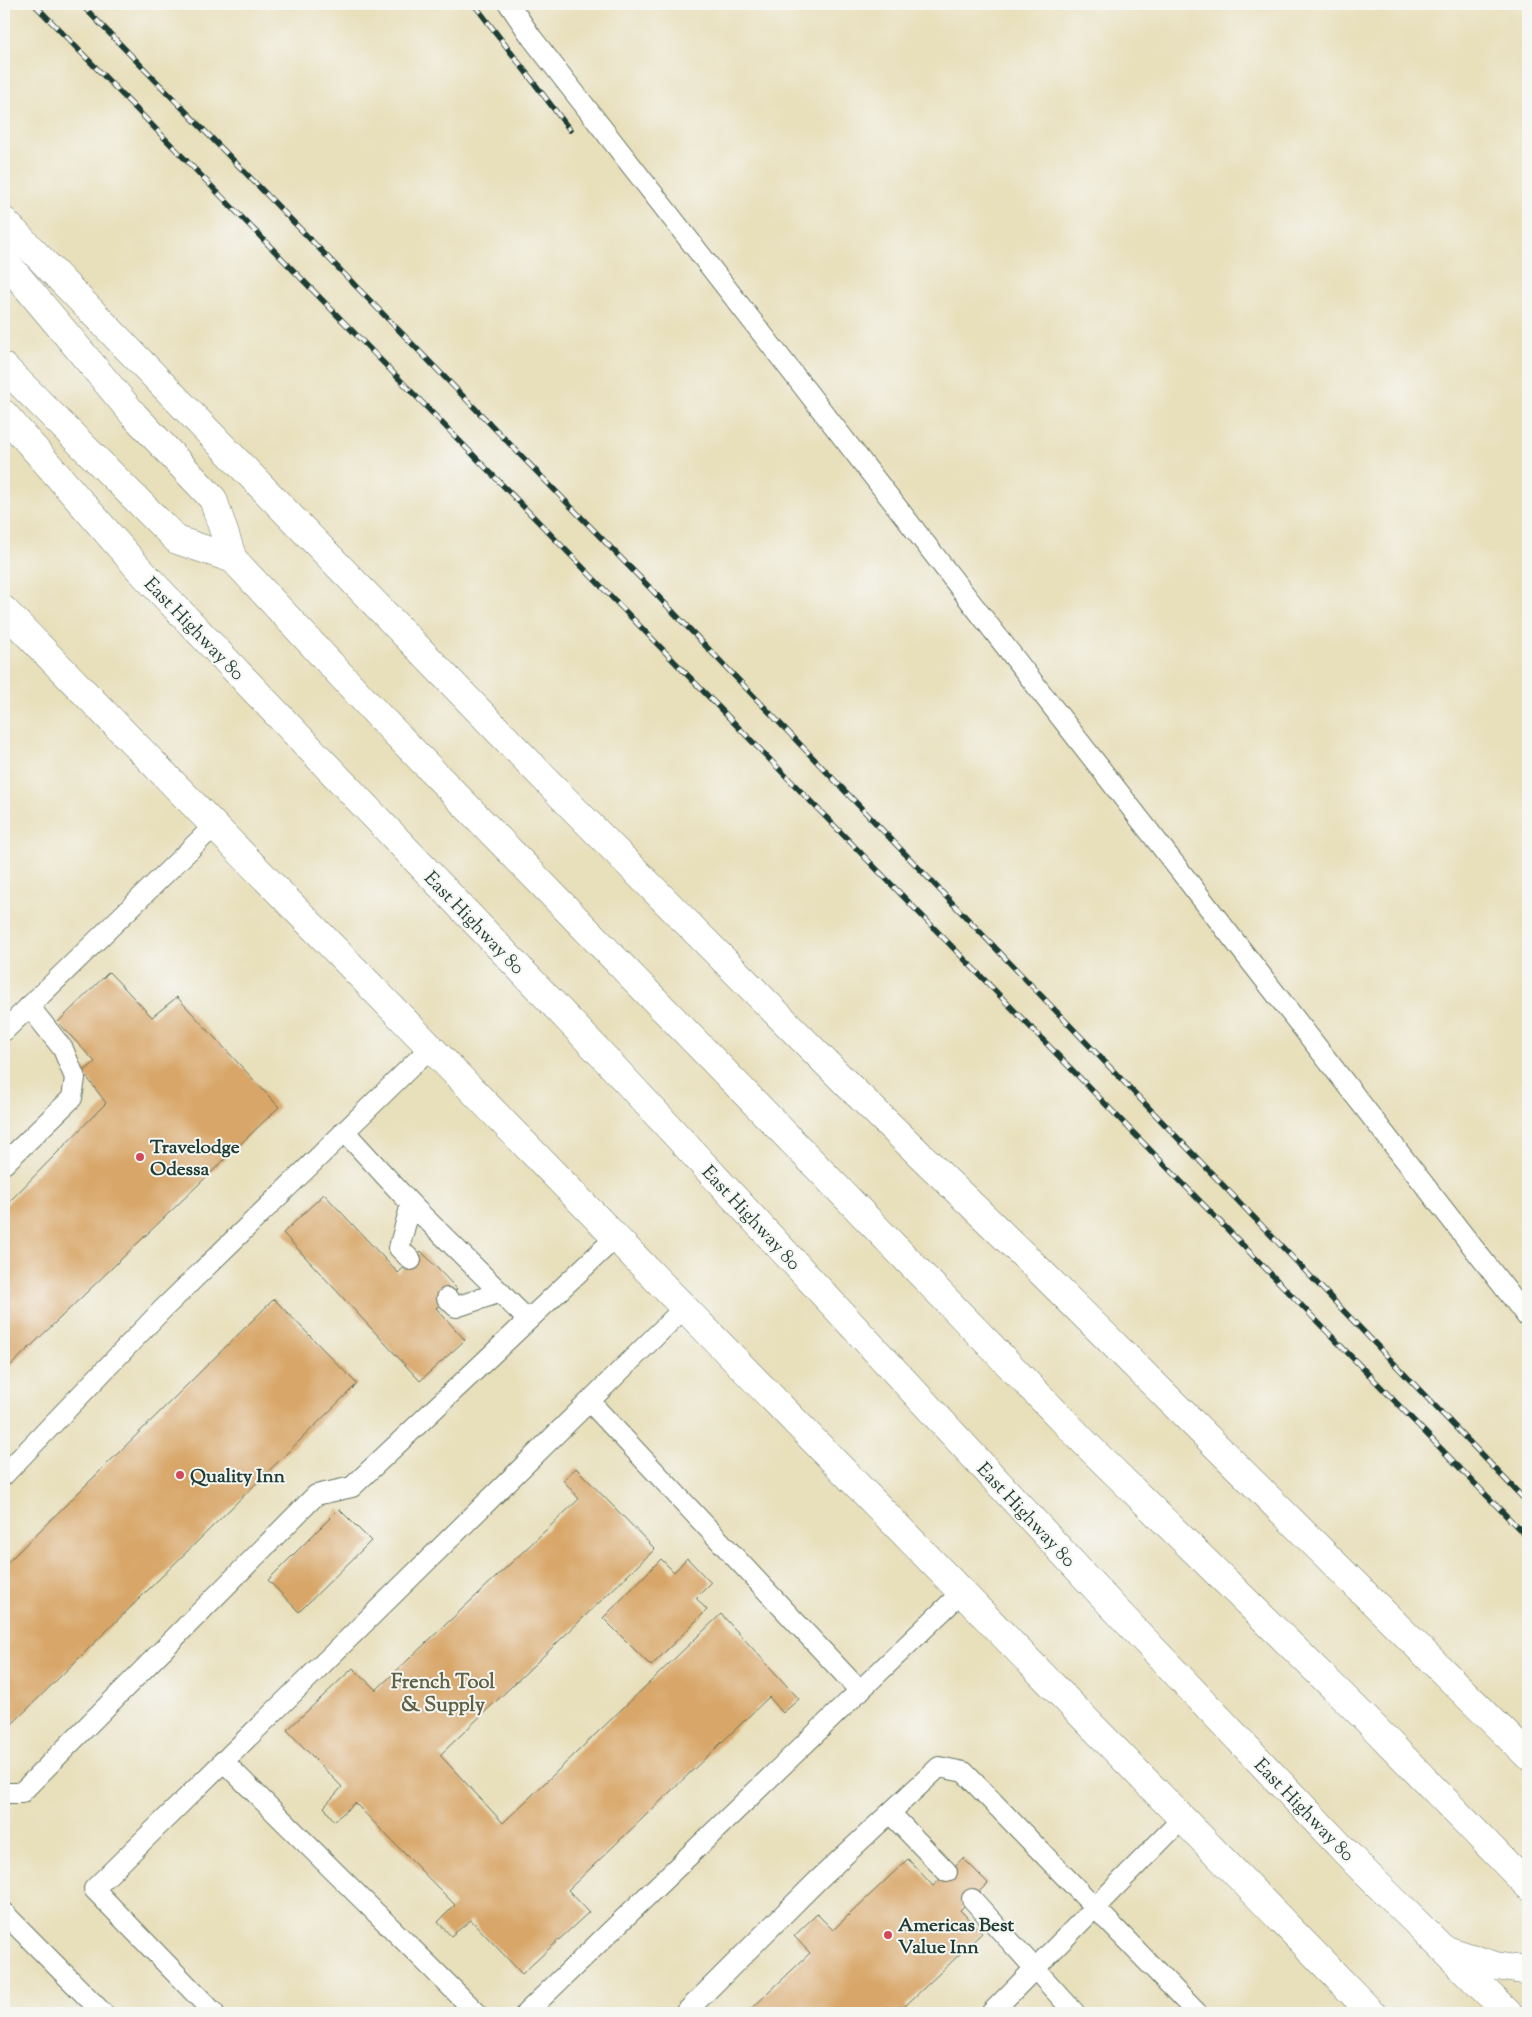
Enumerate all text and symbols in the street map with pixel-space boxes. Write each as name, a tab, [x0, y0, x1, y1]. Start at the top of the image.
street label: East Highway 80	[137, 572, 250, 688]
street label: East Highway 80	[417, 866, 530, 982]
place label: Travelodge Odessa	[150, 1135, 240, 1184]
marker: Travelodge Odessa	[134, 1151, 146, 1163]
street label: East Highway 80	[694, 1160, 806, 1277]
street label: East Highway 80	[969, 1457, 1081, 1574]
place label: Quality Inn	[190, 1464, 286, 1491]
marker: Quality Inn	[174, 1469, 186, 1481]
district label: French Tool & Supply	[391, 1669, 495, 1721]
street label: East Highway 80	[1247, 1753, 1360, 1869]
place label: Americas Best Value Inn	[898, 1913, 1014, 1962]
marker: Americas Best Value Inn	[882, 1929, 894, 1941]

